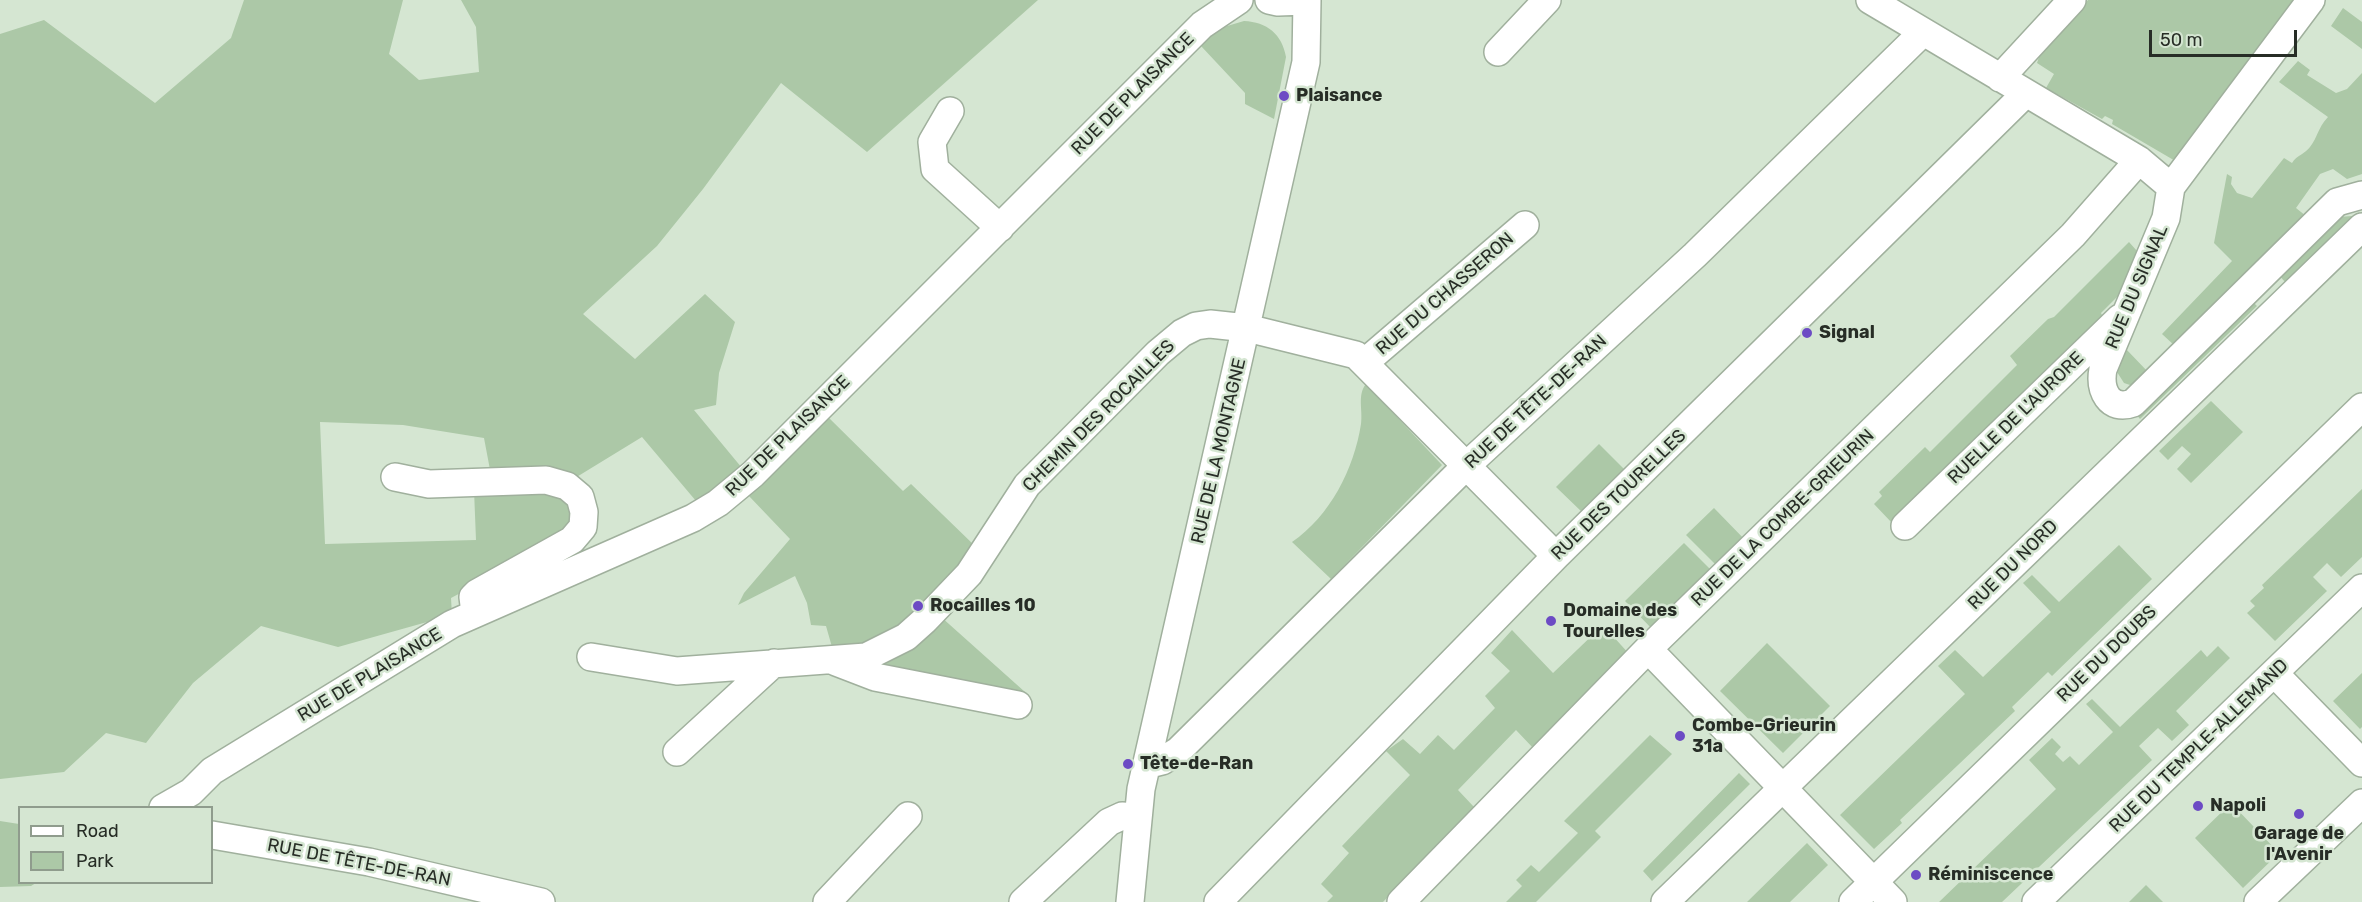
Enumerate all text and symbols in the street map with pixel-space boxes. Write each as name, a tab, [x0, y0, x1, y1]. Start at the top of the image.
scale bar	[2152, 18, 2300, 56]
street label: RUE DE PLAISANCE	[1067, 28, 1199, 160]
text: 50 m	[2160, 29, 2203, 51]
place label: Plaisance	[1296, 85, 1383, 107]
marker: Plaisance	[1277, 89, 1291, 103]
street label: RUE DU SIGNAL	[2101, 222, 2173, 352]
street label: RUE DU CHASSERON	[1372, 228, 1518, 360]
place label: Signal	[1819, 322, 1875, 344]
marker: Signal	[1800, 326, 1814, 340]
street label: RUE DE TÊTE-DE-RAN	[1460, 331, 1612, 473]
street label: CHEMIN DES ROCAILLES	[1019, 336, 1179, 496]
street label: RUELLE DE L'AURORE	[1944, 347, 2088, 489]
street label: RUE DE LA MONTAGNE	[1187, 356, 1251, 546]
street label: RUE DE PLAISANCE	[721, 371, 855, 501]
street label: RUE DES TOURELLES	[1547, 425, 1691, 565]
street label: RUE DE LA COMBE-GRIEURIN	[1687, 425, 1879, 611]
street label: RUE DU NORD	[1964, 516, 2062, 614]
place label: Rocailles 10	[930, 595, 1036, 617]
marker: Rocailles 10	[911, 599, 925, 613]
place label: Domaine des Tourelles	[1563, 600, 1677, 642]
street label: RUE DU DOUBS	[2053, 601, 2161, 707]
marker: Domaine des Tourelles	[1544, 614, 1558, 628]
street label: RUE DE PLAISANCE	[294, 623, 446, 727]
street label: RUE DU TEMPLE-ALLEMAND	[2105, 655, 2293, 837]
place label: Combe-Grieurin 31a	[1692, 715, 1836, 758]
marker: Combe-Grieurin 31a	[1673, 729, 1687, 743]
place label: Tête-de-Ran	[1140, 753, 1253, 775]
marker: Tête-de-Ran	[1121, 757, 1135, 771]
place label: Napoli	[2210, 795, 2266, 817]
marker: Napoli	[2191, 799, 2205, 813]
legend	[18, 806, 213, 884]
marker: Garage de l'Avenir	[2292, 807, 2306, 821]
text: Road	[76, 820, 119, 842]
place label: Garage de l'Avenir	[2254, 823, 2344, 866]
street label: RUE DE TÊTE-DE-RAN	[265, 835, 453, 891]
text: Park	[76, 850, 113, 872]
place label: Réminiscence	[1928, 864, 2054, 886]
marker: Réminiscence	[1909, 868, 1923, 882]

